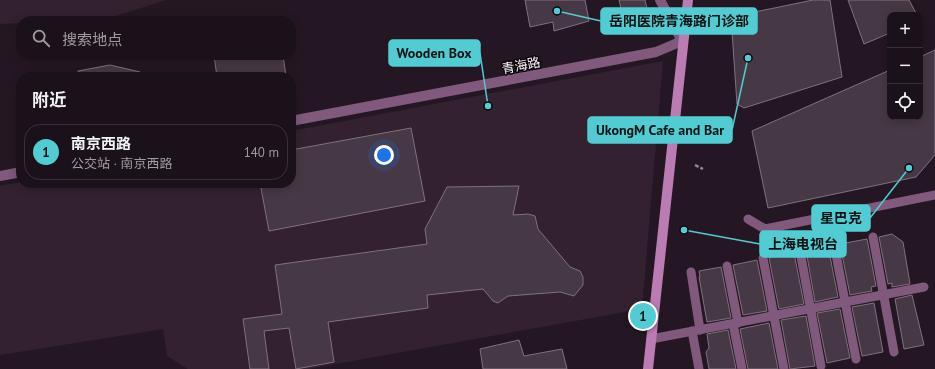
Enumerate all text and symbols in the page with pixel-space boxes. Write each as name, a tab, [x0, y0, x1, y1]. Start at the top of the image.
callout: 岳阳医院青海路门诊部	[601, 8, 757, 34]
text: 岳阳医院青海路门诊部	[609, 12, 749, 30]
map controls	[887, 12, 923, 120]
button: +	[887, 12, 923, 48]
search box	[16, 16, 296, 60]
icon: search	[30, 27, 52, 49]
text: 搜索地点	[62, 30, 122, 49]
callout: Wooden Box	[389, 40, 480, 66]
text: Wooden Box	[397, 44, 472, 62]
button: −	[887, 48, 923, 84]
street label: 青海路	[500, 53, 542, 78]
button: locate	[887, 84, 923, 120]
text: 附近	[32, 89, 66, 111]
callout: UkongM Cafe and Bar	[588, 117, 732, 143]
text: UkongM Cafe and Bar	[596, 121, 724, 139]
text: 南京西路	[71, 134, 131, 153]
text: 1	[42, 144, 50, 161]
text: 140 m	[244, 144, 279, 161]
your location	[374, 145, 394, 165]
text: 公交站 · 南京西路	[71, 155, 172, 172]
callout: 星巴克	[812, 205, 870, 231]
text: 星巴克	[820, 209, 862, 227]
callout: 上海电视台	[760, 231, 846, 257]
text: 上海电视台	[768, 235, 838, 253]
pin: 1	[630, 301, 656, 331]

